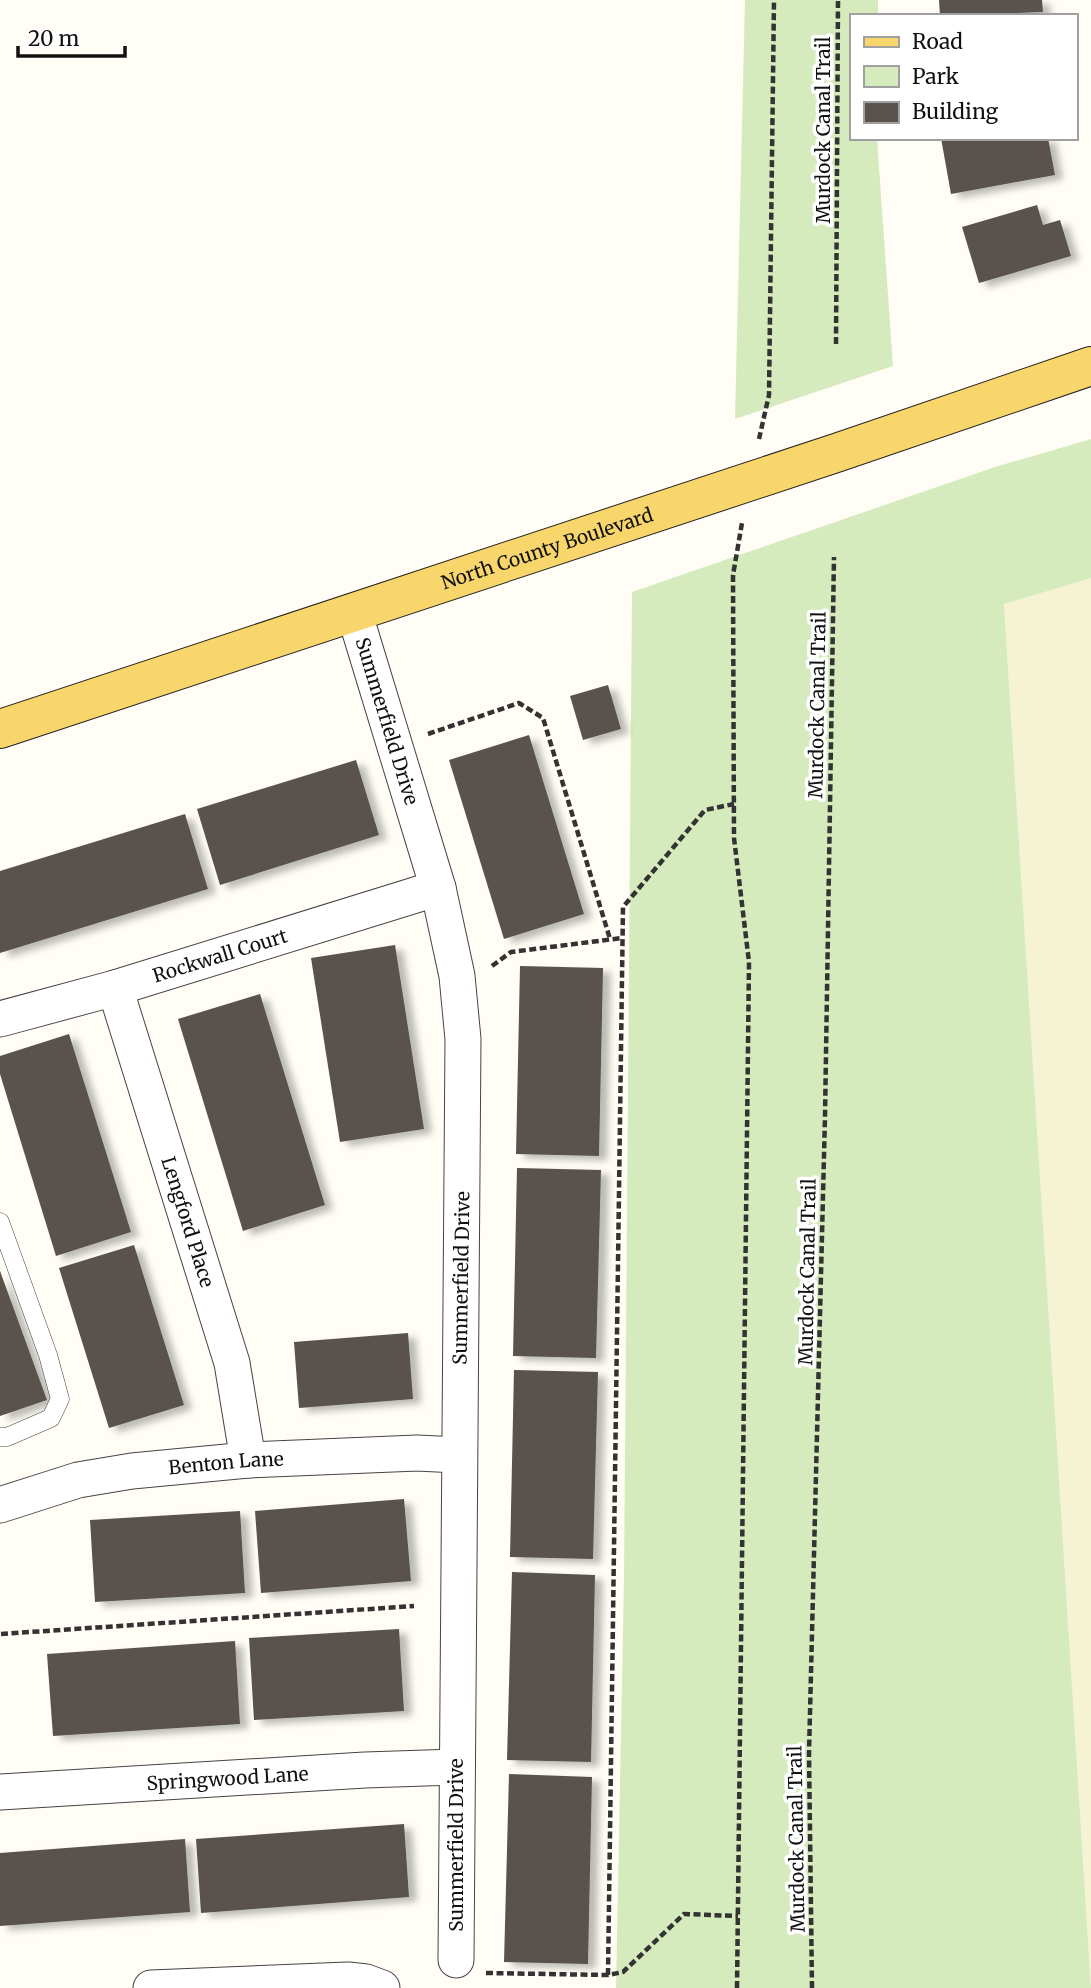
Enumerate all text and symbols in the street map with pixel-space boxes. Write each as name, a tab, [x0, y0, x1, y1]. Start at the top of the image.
scale bar	[18, 14, 124, 58]
legend	[850, 14, 1077, 140]
text: 20 m	[28, 25, 80, 52]
text: Road	[912, 28, 963, 55]
street label: Murdock Canal Trail	[811, 36, 835, 223]
text: Park	[912, 63, 959, 90]
text: Building	[912, 98, 999, 125]
street label: North County Boulevard	[438, 502, 656, 595]
street label: Murdock Canal Trail	[803, 611, 831, 799]
street label: Summerfield Drive	[350, 634, 424, 808]
street label: Rockwall Court	[150, 923, 291, 988]
street label: Lengford Place	[156, 1154, 220, 1290]
street label: Murdock Canal Trail	[793, 1178, 821, 1366]
street label: Summerfield Drive	[447, 1191, 475, 1365]
street label: Benton Lane	[167, 1447, 284, 1480]
street label: Murdock Canal Trail	[782, 1745, 810, 1933]
street label: Summerfield Drive	[444, 1758, 468, 1932]
street label: Springwood Lane	[146, 1761, 309, 1795]

